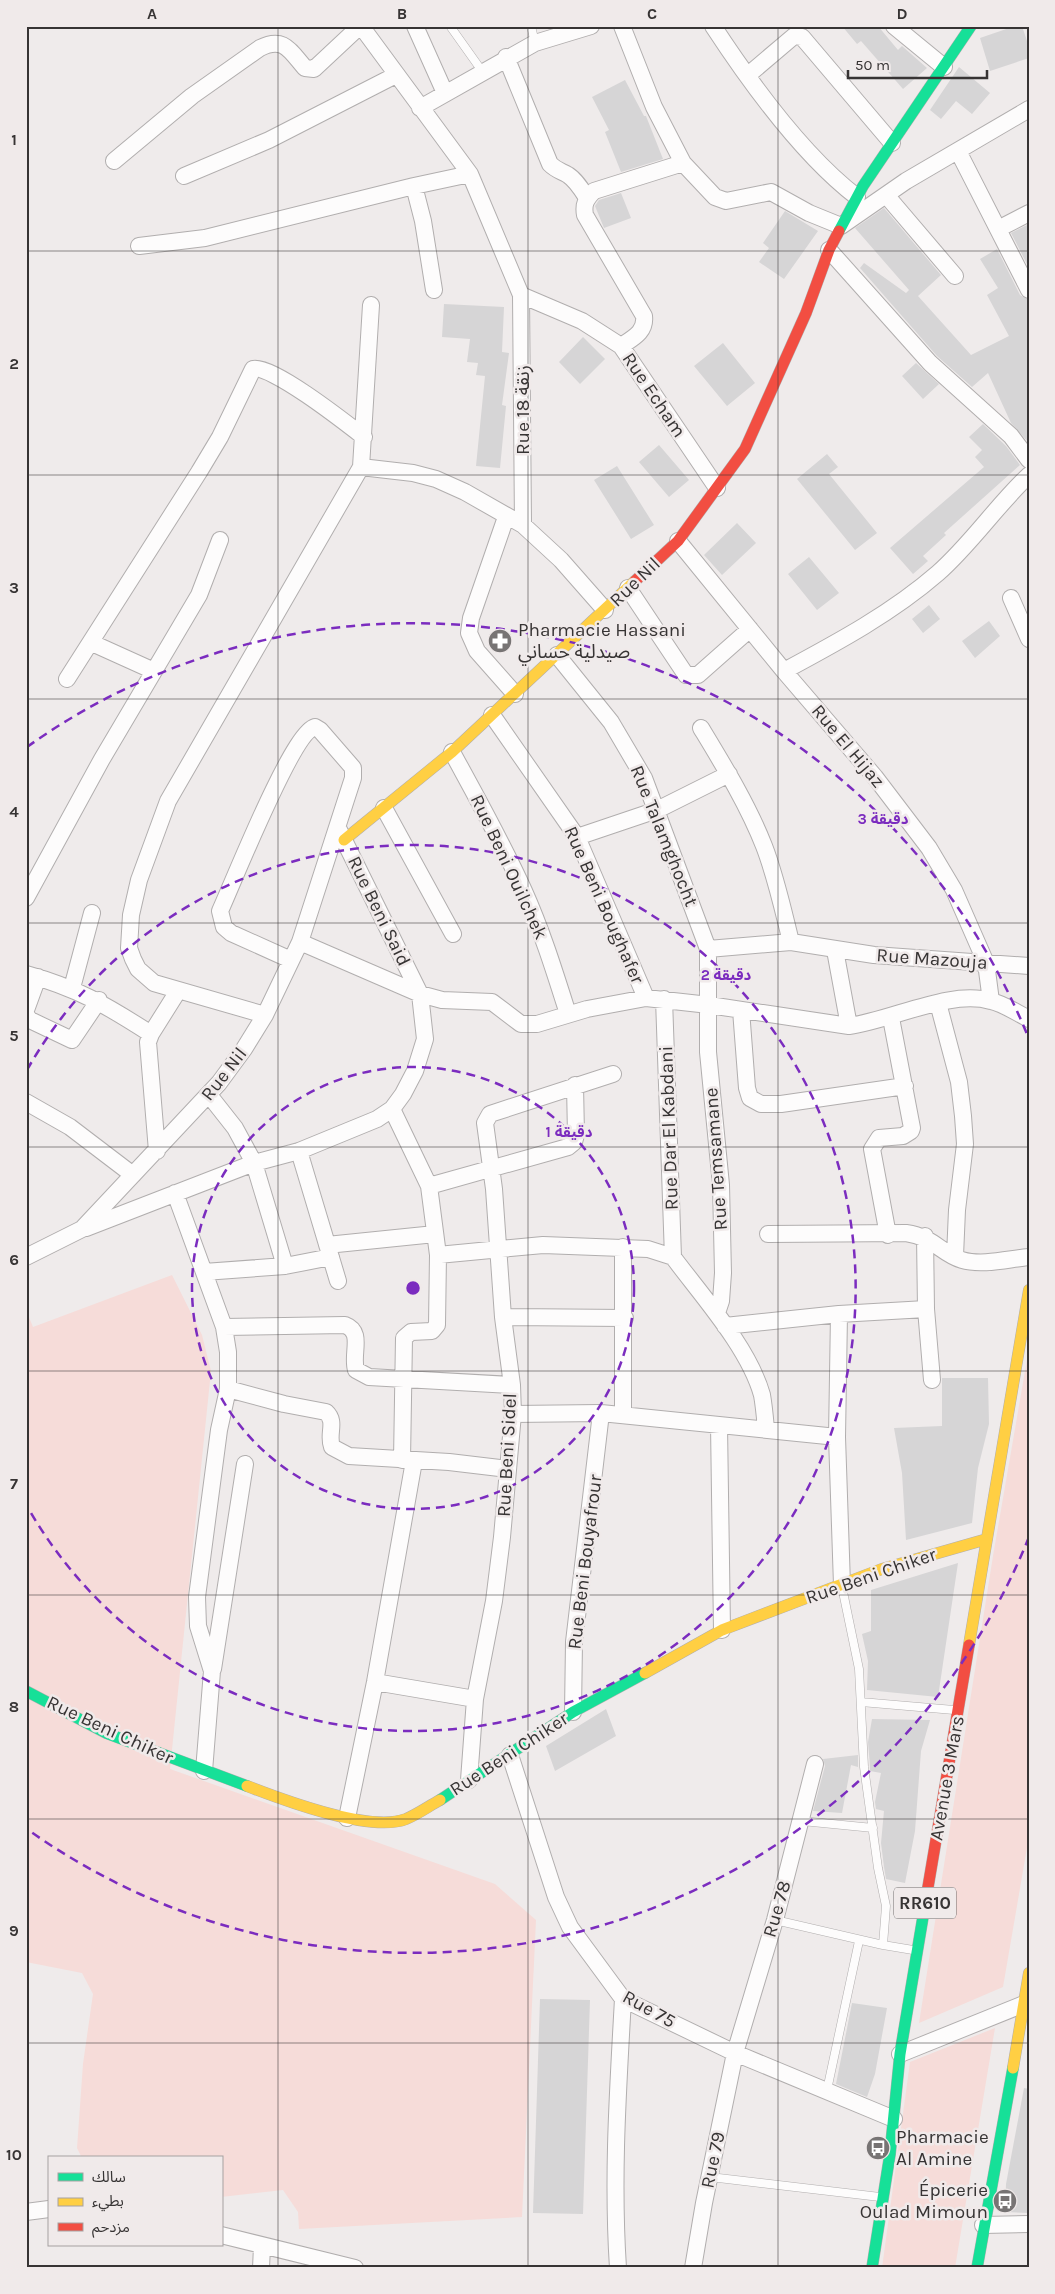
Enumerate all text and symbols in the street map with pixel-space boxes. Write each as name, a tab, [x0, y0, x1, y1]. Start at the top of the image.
text: A	[147, 4, 157, 23]
text: B	[397, 4, 407, 23]
text: C	[647, 4, 657, 23]
text: D	[897, 4, 908, 23]
scale bar	[848, 48, 986, 80]
text: 50 m	[855, 56, 890, 74]
text: 1	[11, 130, 17, 149]
street label: Rue Echam	[618, 348, 690, 442]
text: 2	[9, 354, 19, 373]
street label: Rue 18 زنقة	[512, 365, 534, 455]
street label: Rue Nil	[605, 553, 665, 611]
text: 3	[9, 578, 19, 597]
place label: Pharmacie Hassani صيدلية حساني	[518, 619, 686, 666]
pharmacy icon: Pharmacie Hassani صيدلية حساني	[487, 628, 513, 654]
street label: Rue El Hijaz	[807, 700, 889, 792]
street label: Rue Talamghocht	[626, 762, 702, 910]
street label: Rue Beni Ouilchek	[466, 791, 552, 943]
text: 4	[9, 802, 19, 821]
text: 3 دقيقة	[858, 810, 909, 828]
street label: Rue Beni Boughafer	[559, 823, 649, 987]
street label: Rue Beni Said	[343, 852, 415, 970]
street label: Rue Mazouja	[876, 944, 988, 974]
text: 2 دقيقة	[701, 966, 752, 984]
text: 5	[9, 1026, 19, 1045]
street label: Rue Nil	[196, 1043, 252, 1105]
street label: Rue Dar El Kabdani	[655, 1045, 683, 1211]
street label: Rue Temsamane	[700, 1087, 732, 1231]
text: 1 دقيقة	[546, 1123, 593, 1141]
text: 6	[9, 1250, 19, 1269]
centre of rings	[404, 1279, 422, 1297]
street label: Rue Beni Sidel	[493, 1392, 521, 1518]
street label: Rue Beni Bouyafrour	[563, 1473, 607, 1651]
text: 7	[10, 1474, 18, 1493]
street label: Rue Beni Chiker	[803, 1543, 939, 1609]
street label: Rue Beni Chiker	[43, 1691, 177, 1769]
text: 8	[9, 1697, 19, 1716]
street label: Rue Beni Chiker	[446, 1707, 572, 1800]
street label: Avenue 3 Mars	[925, 1714, 969, 1842]
street label: Rue 78	[758, 1878, 796, 1940]
road number: RR610	[894, 1888, 956, 1919]
text: 9	[9, 1921, 19, 1940]
street label: Rue 75	[619, 1986, 679, 2032]
place label: Pharmacie Al Amine	[896, 2126, 989, 2170]
street label: Rue 79	[696, 2130, 730, 2190]
bus stop icon: Pharmacie Al Amine	[865, 2135, 891, 2161]
text: 10	[6, 2145, 22, 2164]
legend	[48, 2156, 222, 2246]
text: سالك	[92, 2168, 126, 2186]
place label: Épicerie Oulad Mimoun	[860, 2178, 988, 2223]
bus stop icon: Épicerie Oulad Mimoun	[992, 2188, 1018, 2214]
text: بطيء	[92, 2192, 124, 2212]
text: مزدحم	[92, 2218, 130, 2238]

